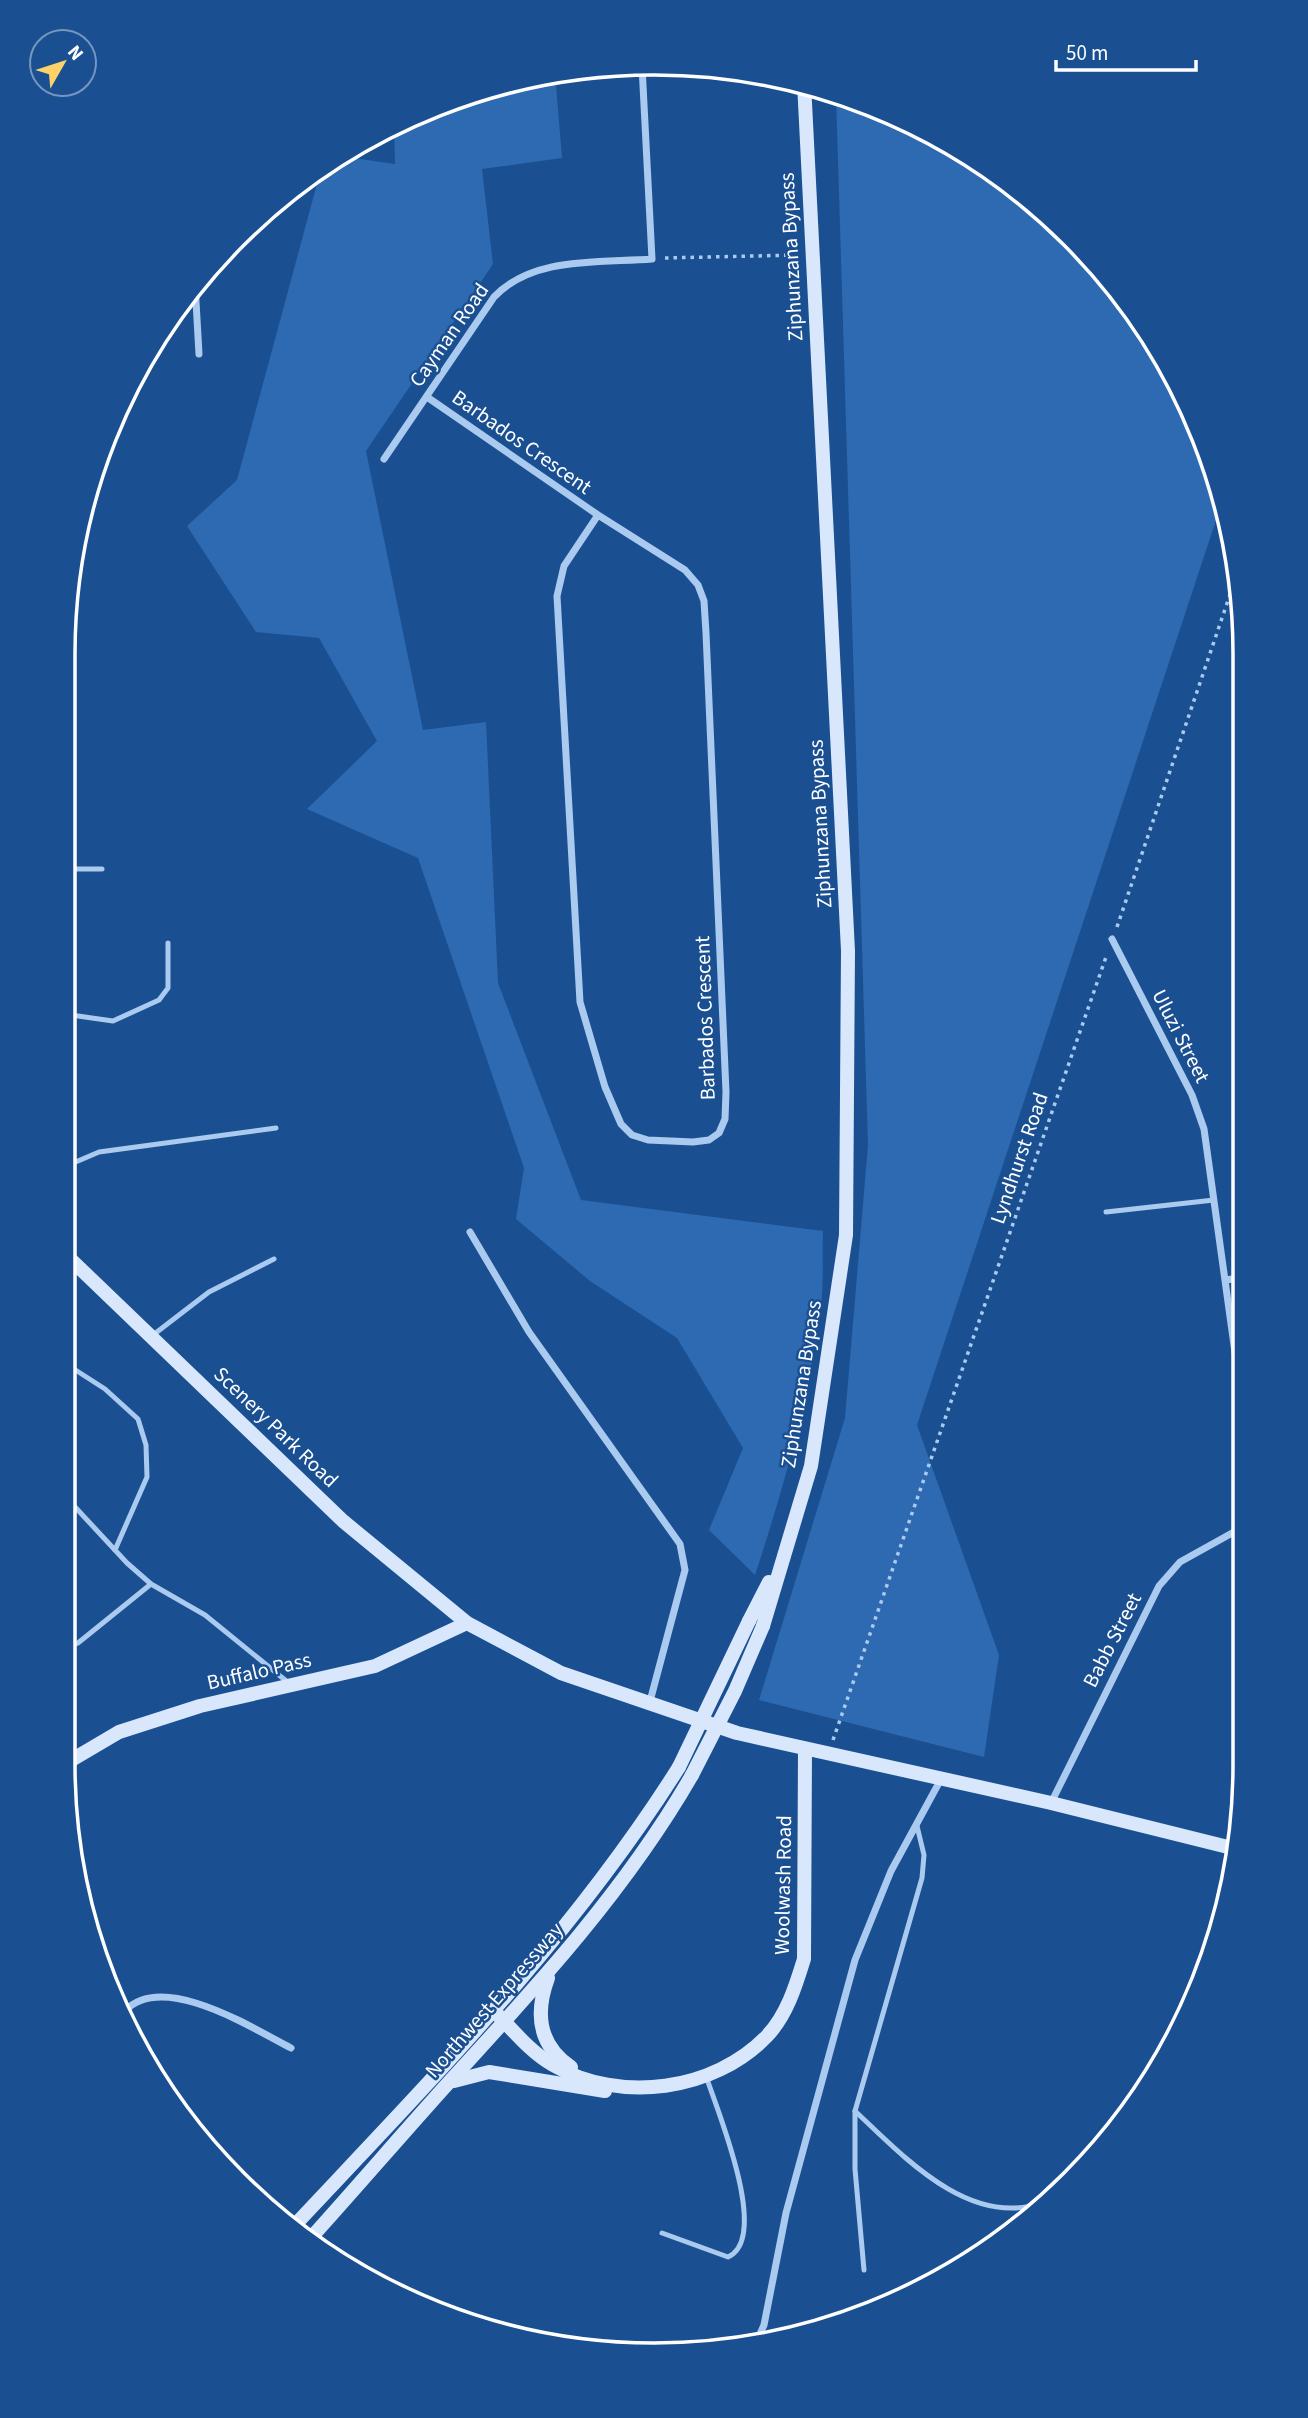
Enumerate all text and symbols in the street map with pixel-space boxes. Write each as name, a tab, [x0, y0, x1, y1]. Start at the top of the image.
north arrow	[28, 28, 98, 98]
scale bar	[1056, 28, 1196, 72]
text: 50 m	[1066, 38, 1108, 68]
text: N	[61, 40, 90, 67]
street label: Ziphunzana Bypass	[772, 172, 810, 342]
street label: Cayman Road	[402, 277, 496, 393]
street label: Barbados Crescent	[446, 383, 598, 501]
street label: Ziphunzana Bypass	[801, 739, 839, 909]
street label: Barbados Crescent	[687, 935, 723, 1101]
street label: Uluzi Street	[1145, 984, 1217, 1088]
street label: Lyndhurst Road	[982, 1088, 1056, 1228]
street label: Ziphunzana Bypass	[773, 1298, 829, 1470]
street label: Scenery Park Road	[207, 1360, 345, 1494]
street label: Babb Street	[1075, 1587, 1149, 1693]
street label: Buffalo Pass	[204, 1644, 314, 1698]
street label: Woolwash Road	[767, 1815, 799, 1955]
street label: Northwest Expressway	[418, 1915, 570, 2084]

